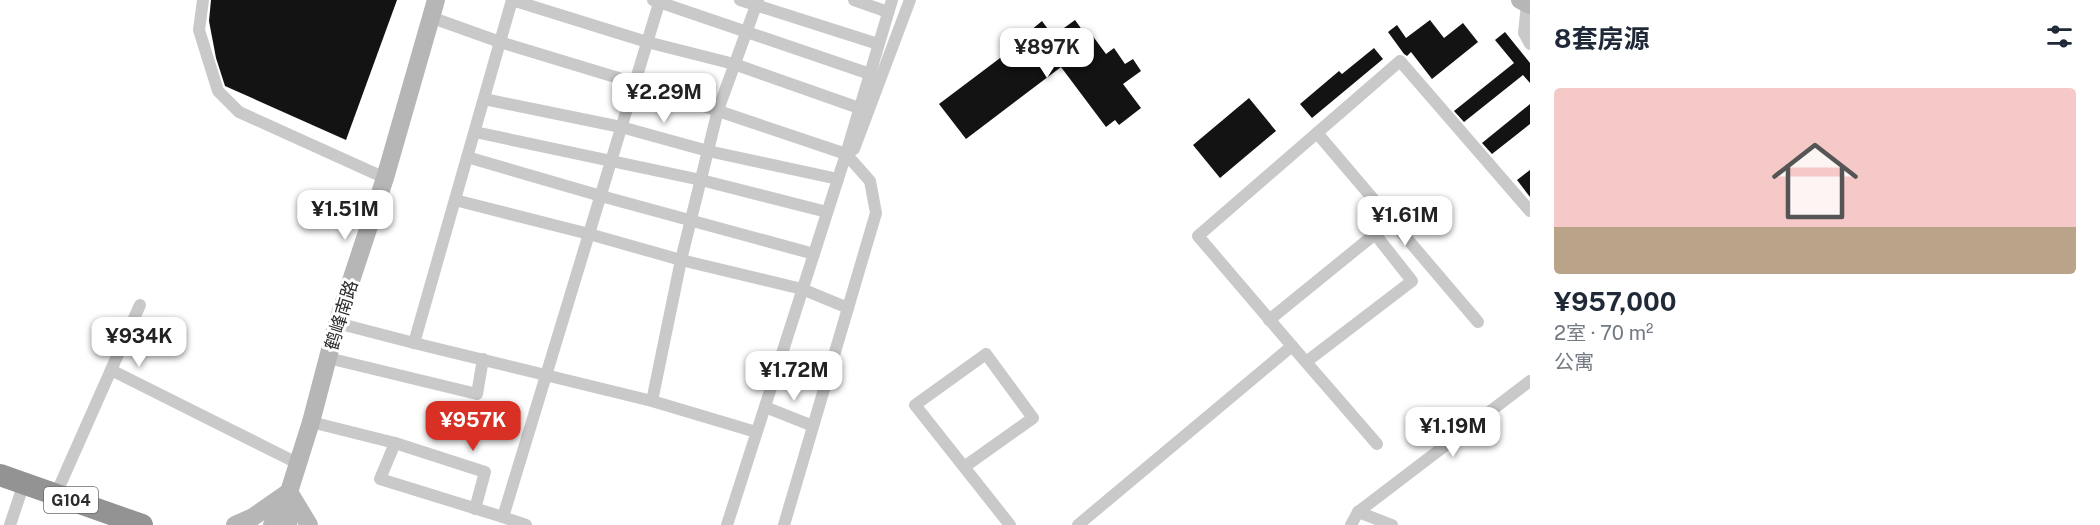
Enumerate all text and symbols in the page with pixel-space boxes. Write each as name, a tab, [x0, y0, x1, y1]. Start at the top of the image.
icon: filters	[2043, 20, 2076, 53]
text: 8套房源	[1554, 23, 1649, 54]
pin: ¥897K	[1005, 28, 1089, 79]
text: ¥897K	[1014, 35, 1080, 59]
pin: ¥2.29M	[615, 73, 713, 124]
text: ¥2.29M	[626, 80, 702, 104]
icon: home	[1761, 127, 1869, 235]
pin: ¥1.51M	[296, 190, 394, 241]
pin: ¥1.61M	[1356, 196, 1454, 247]
text: ¥1.51M	[311, 197, 379, 221]
text: ¥1.61M	[1371, 203, 1439, 227]
street label: 鹤峰南路	[320, 278, 362, 352]
text: ¥957,000	[1554, 286, 1676, 317]
pin: ¥934K	[97, 317, 181, 368]
text: 2室 · 70 m²	[1554, 321, 1653, 345]
text: ¥934K	[106, 324, 173, 348]
text: 公寓	[1554, 350, 1594, 374]
pin: ¥1.72M	[745, 351, 843, 402]
text: ¥1.72M	[759, 358, 829, 382]
pin: ¥957K	[431, 401, 515, 452]
pin: ¥1.19M	[1404, 407, 1502, 458]
text: ¥957K	[440, 408, 506, 432]
text: ¥1.19M	[1419, 414, 1487, 438]
road number: G104	[44, 487, 98, 513]

